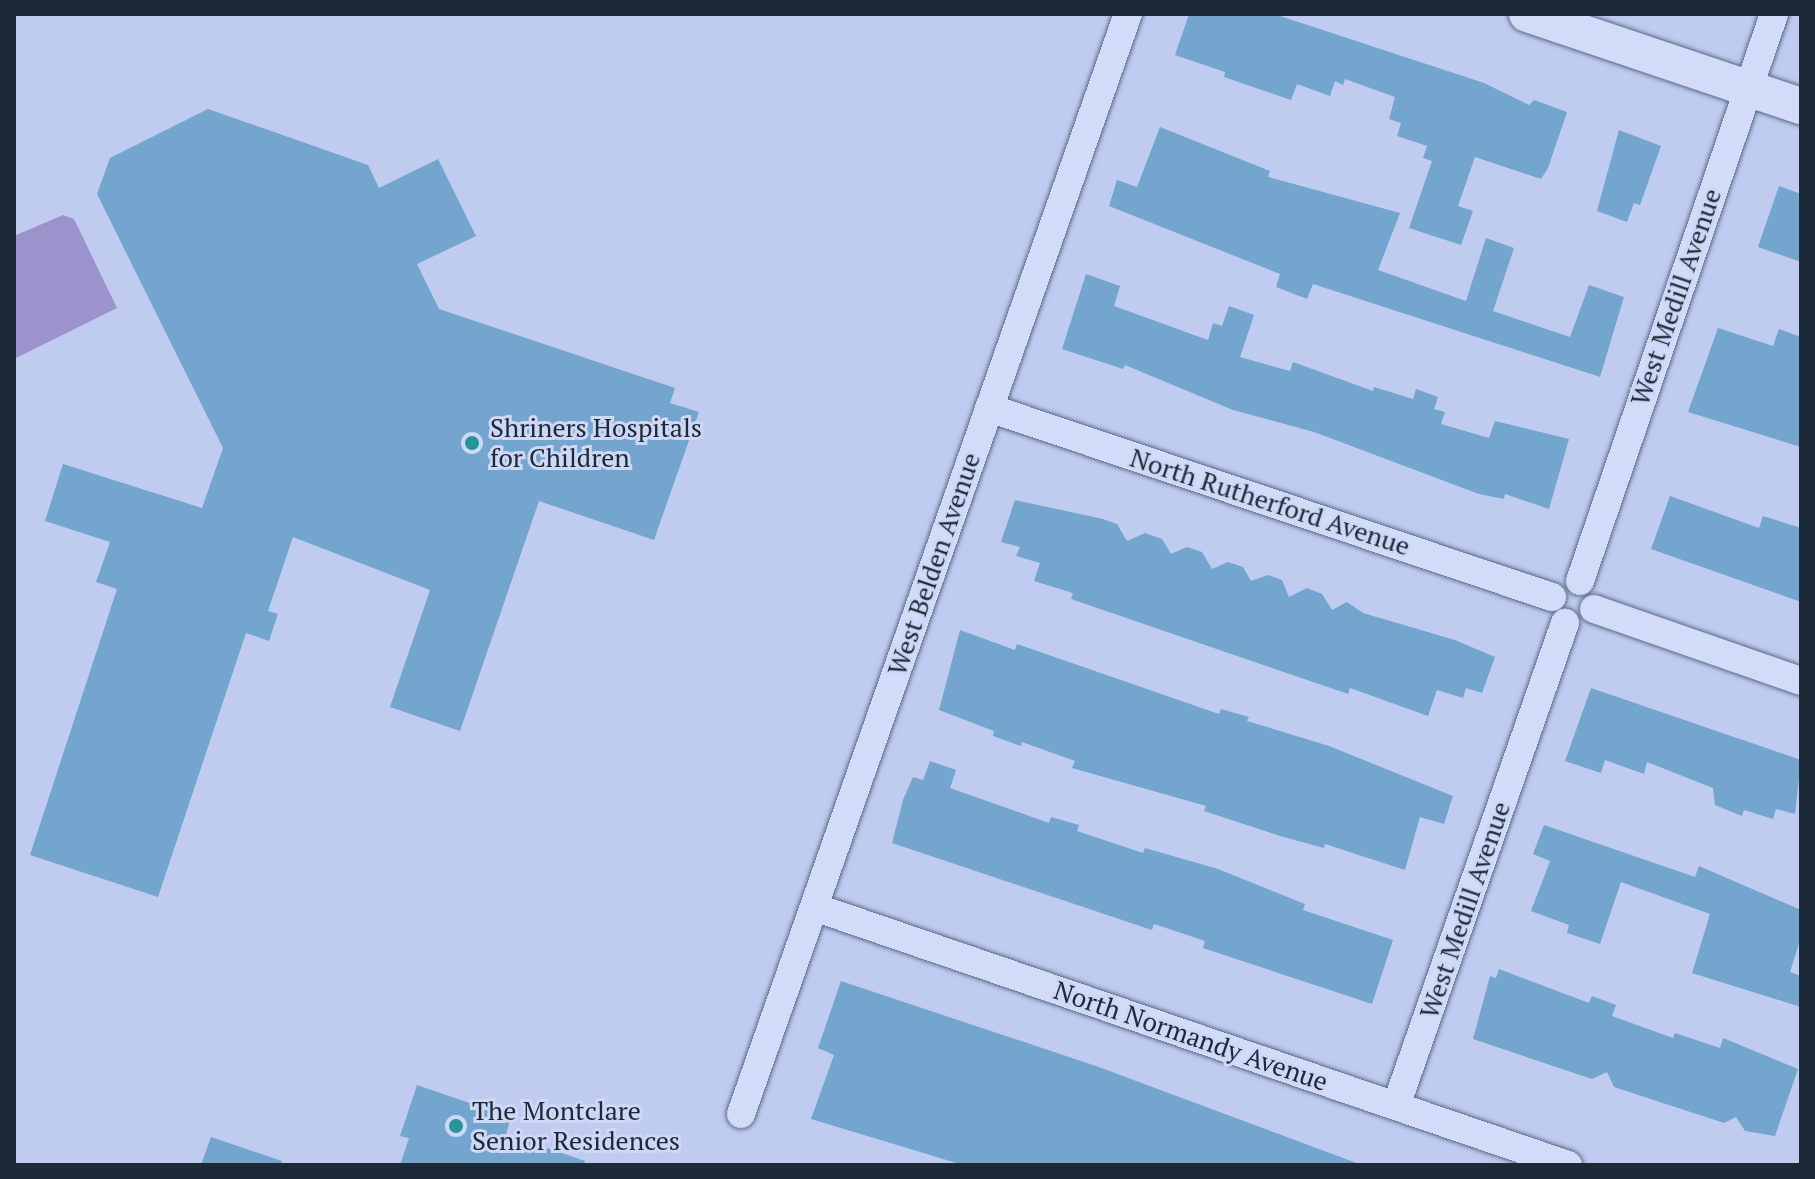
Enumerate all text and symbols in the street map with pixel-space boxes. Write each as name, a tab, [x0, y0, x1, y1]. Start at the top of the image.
street label: West Medill Avenue	[1624, 184, 1728, 410]
place label: Shriners Hospitals for Children	[490, 412, 702, 474]
marker: Shriners Hospitals for Children	[461, 432, 483, 454]
street label: North Rutherford Avenue	[1126, 442, 1414, 562]
street label: West Belden Avenue	[881, 448, 987, 680]
street label: West Medill Avenue	[1413, 797, 1517, 1023]
street label: North Normandy Avenue	[1050, 974, 1332, 1098]
place label: The Montclare Senior Residences	[472, 1095, 680, 1156]
marker: The Montclare Senior Residences	[447, 1117, 465, 1135]

